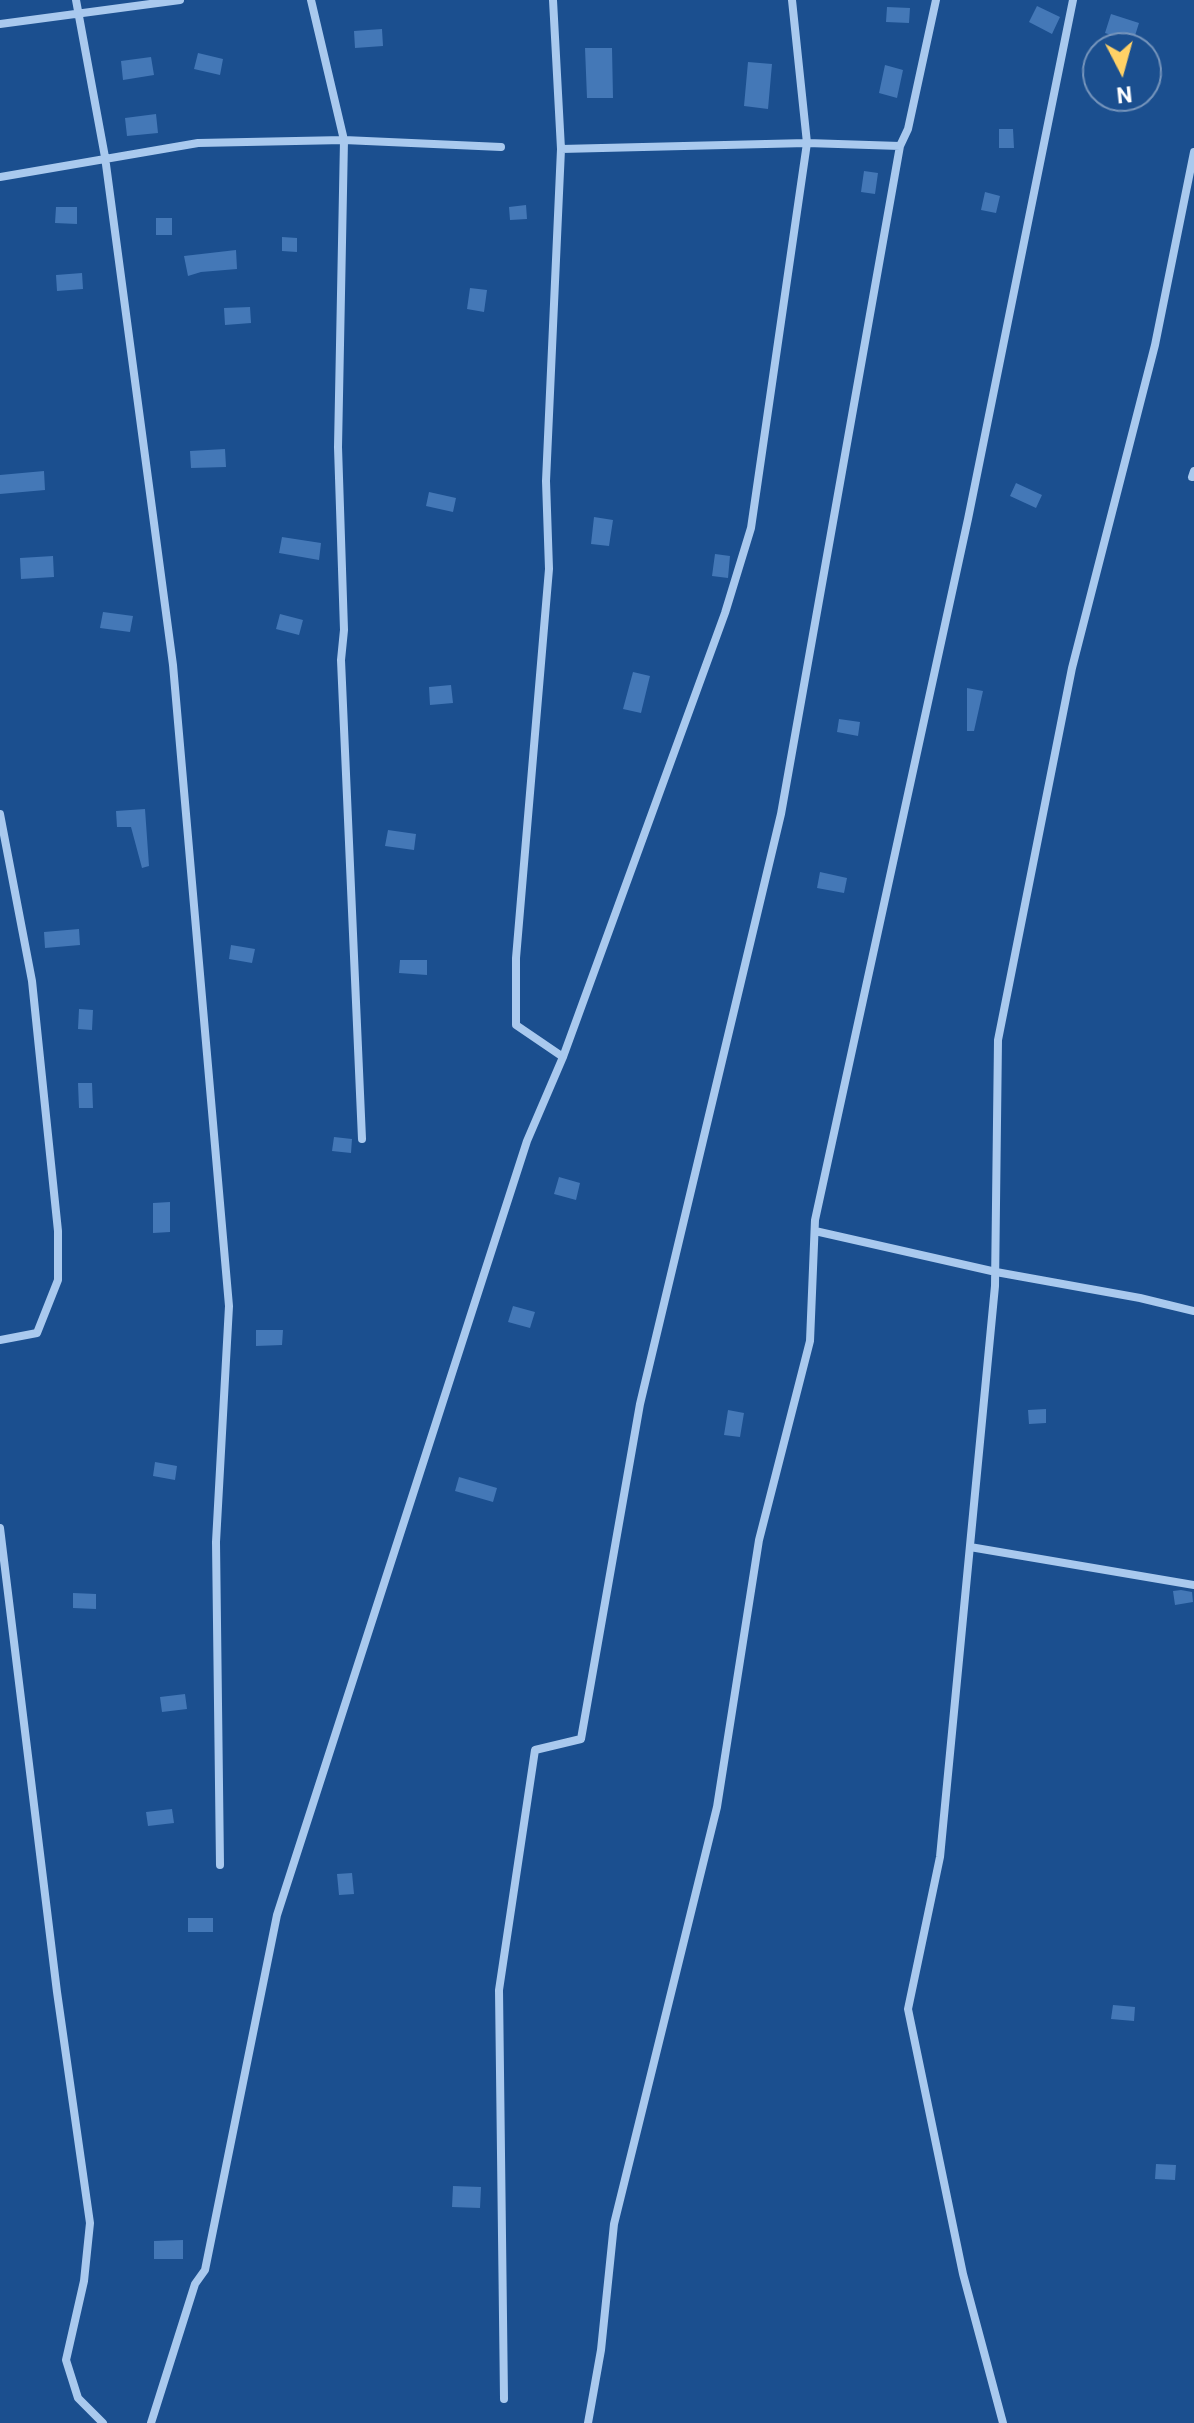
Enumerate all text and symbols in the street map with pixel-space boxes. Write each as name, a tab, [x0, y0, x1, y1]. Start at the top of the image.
north arrow	[1082, 32, 1162, 112]
text: N	[1115, 81, 1133, 108]

